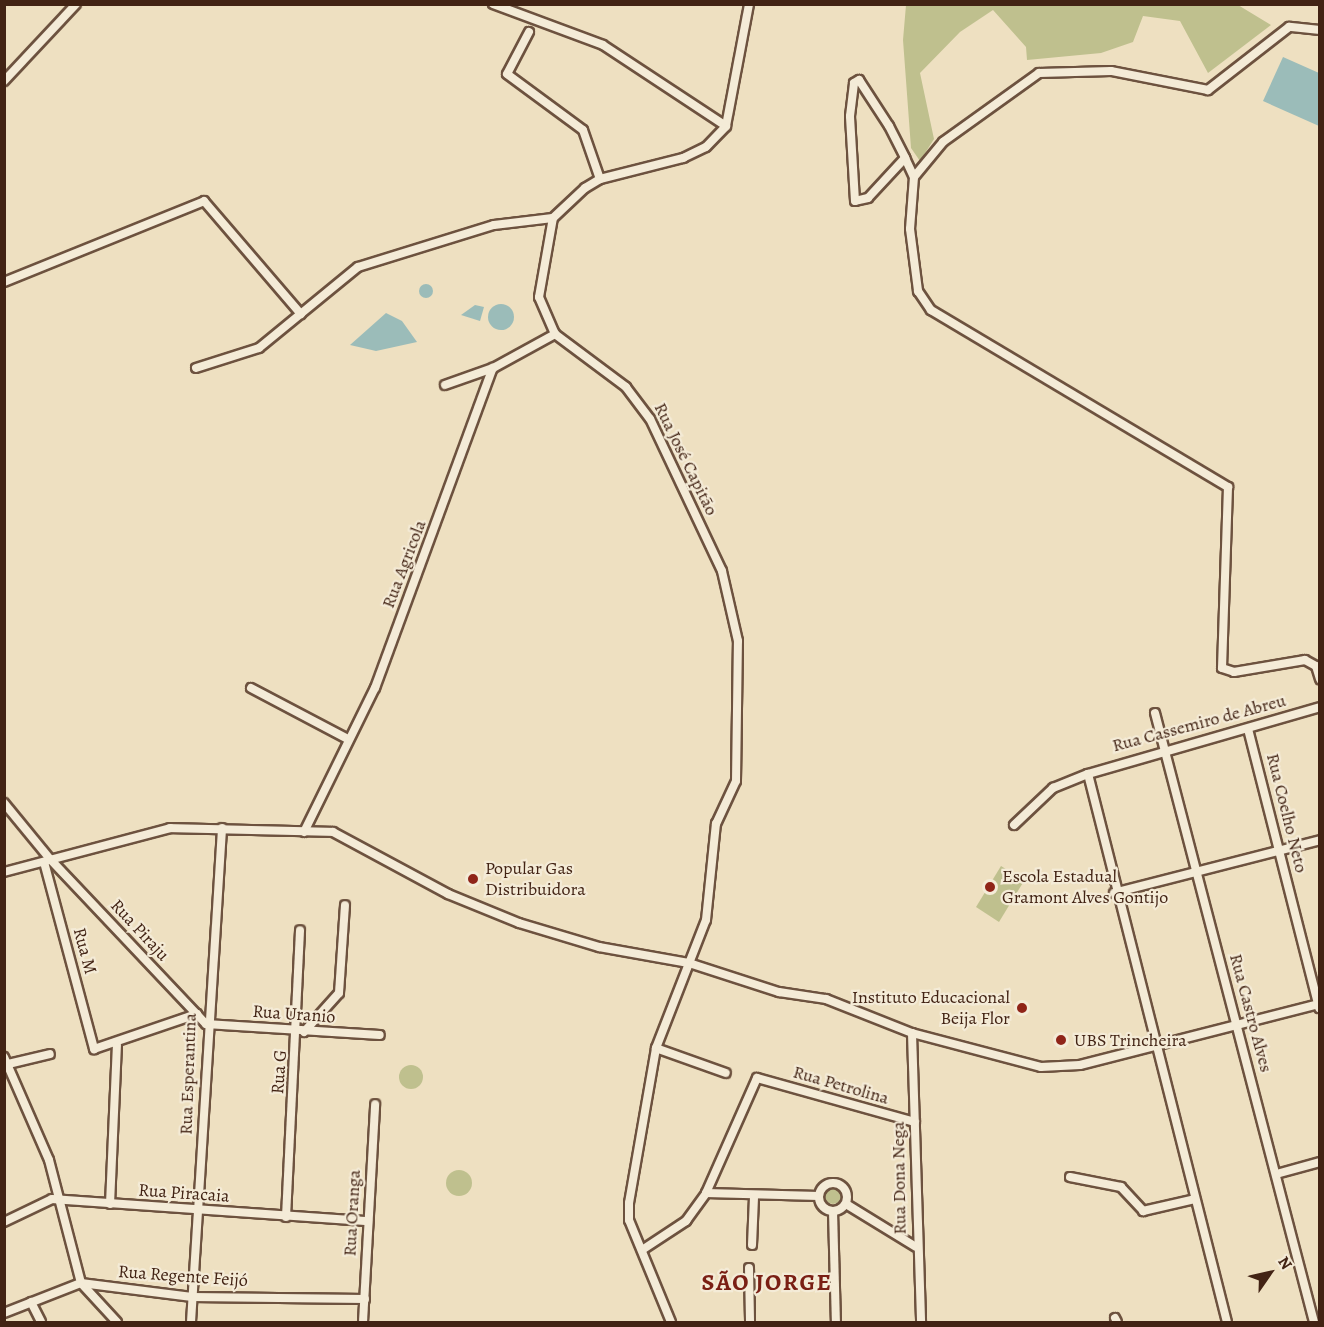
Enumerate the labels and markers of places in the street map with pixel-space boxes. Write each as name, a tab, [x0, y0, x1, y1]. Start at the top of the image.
place label: Popular Gas Distribuidora	[485, 858, 586, 900]
place label: Escola Estadual Gramont Alves Gontijo	[1002, 866, 1168, 908]
marker: Popular Gas Distribuidora	[466, 872, 480, 886]
marker: Escola Estadual Gramont Alves Gontijo	[983, 880, 997, 894]
place label: Instituto Educacional Beija Flor	[852, 987, 1010, 1030]
marker: Instituto Educacional Beija Flor	[1015, 1001, 1029, 1015]
place label: UBS Trincheira	[1074, 1029, 1187, 1051]
marker: UBS Trincheira	[1052, 1031, 1070, 1049]

